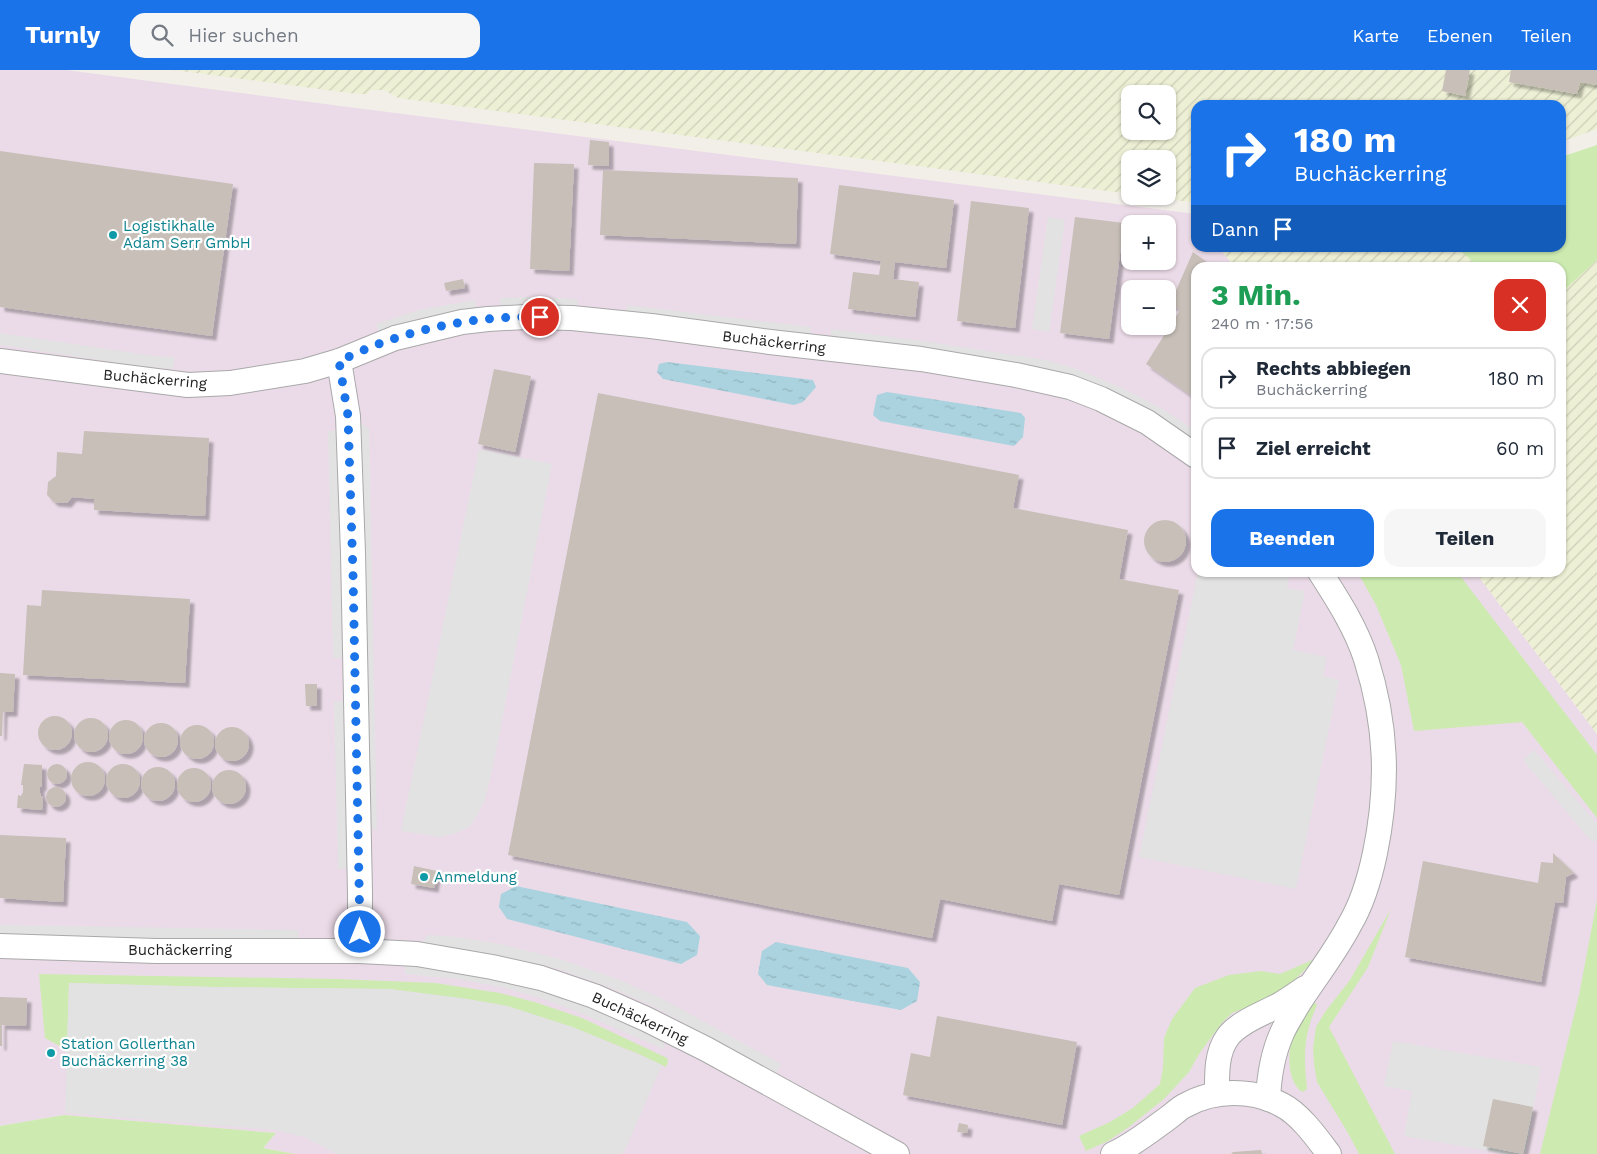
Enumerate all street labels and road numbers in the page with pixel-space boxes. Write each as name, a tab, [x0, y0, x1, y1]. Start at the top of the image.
street label: Buchäckerring	[721, 327, 827, 357]
street label: Buchäckerring	[102, 366, 208, 392]
street label: Buchäckerring	[128, 941, 232, 959]
street label: Buchäckerring	[589, 988, 691, 1048]

